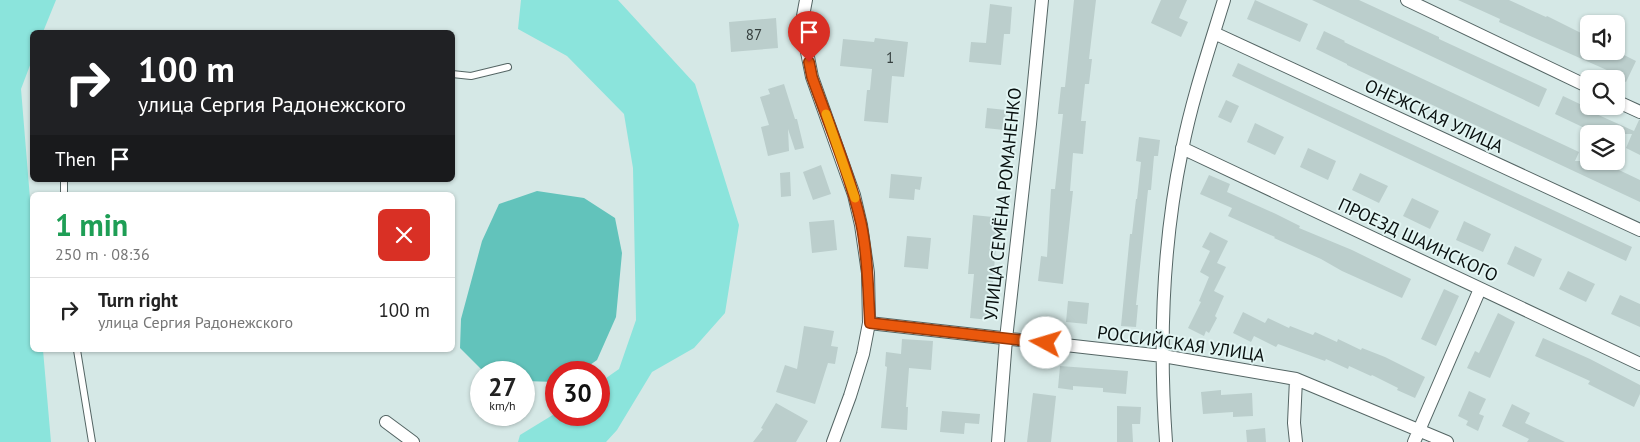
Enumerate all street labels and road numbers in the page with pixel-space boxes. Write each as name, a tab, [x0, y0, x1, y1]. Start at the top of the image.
street label: ОНЕЖСКАЯ УЛИЦА	[1361, 73, 1508, 158]
street label: УЛИЦА СЕМЁНА РОМАНЕНКО	[979, 86, 1026, 322]
street label: ПРОЕЗД ШАИНСКОГО	[1335, 192, 1502, 287]
street label: РОССИЙСКАЯ УЛИЦА	[1096, 320, 1267, 367]

